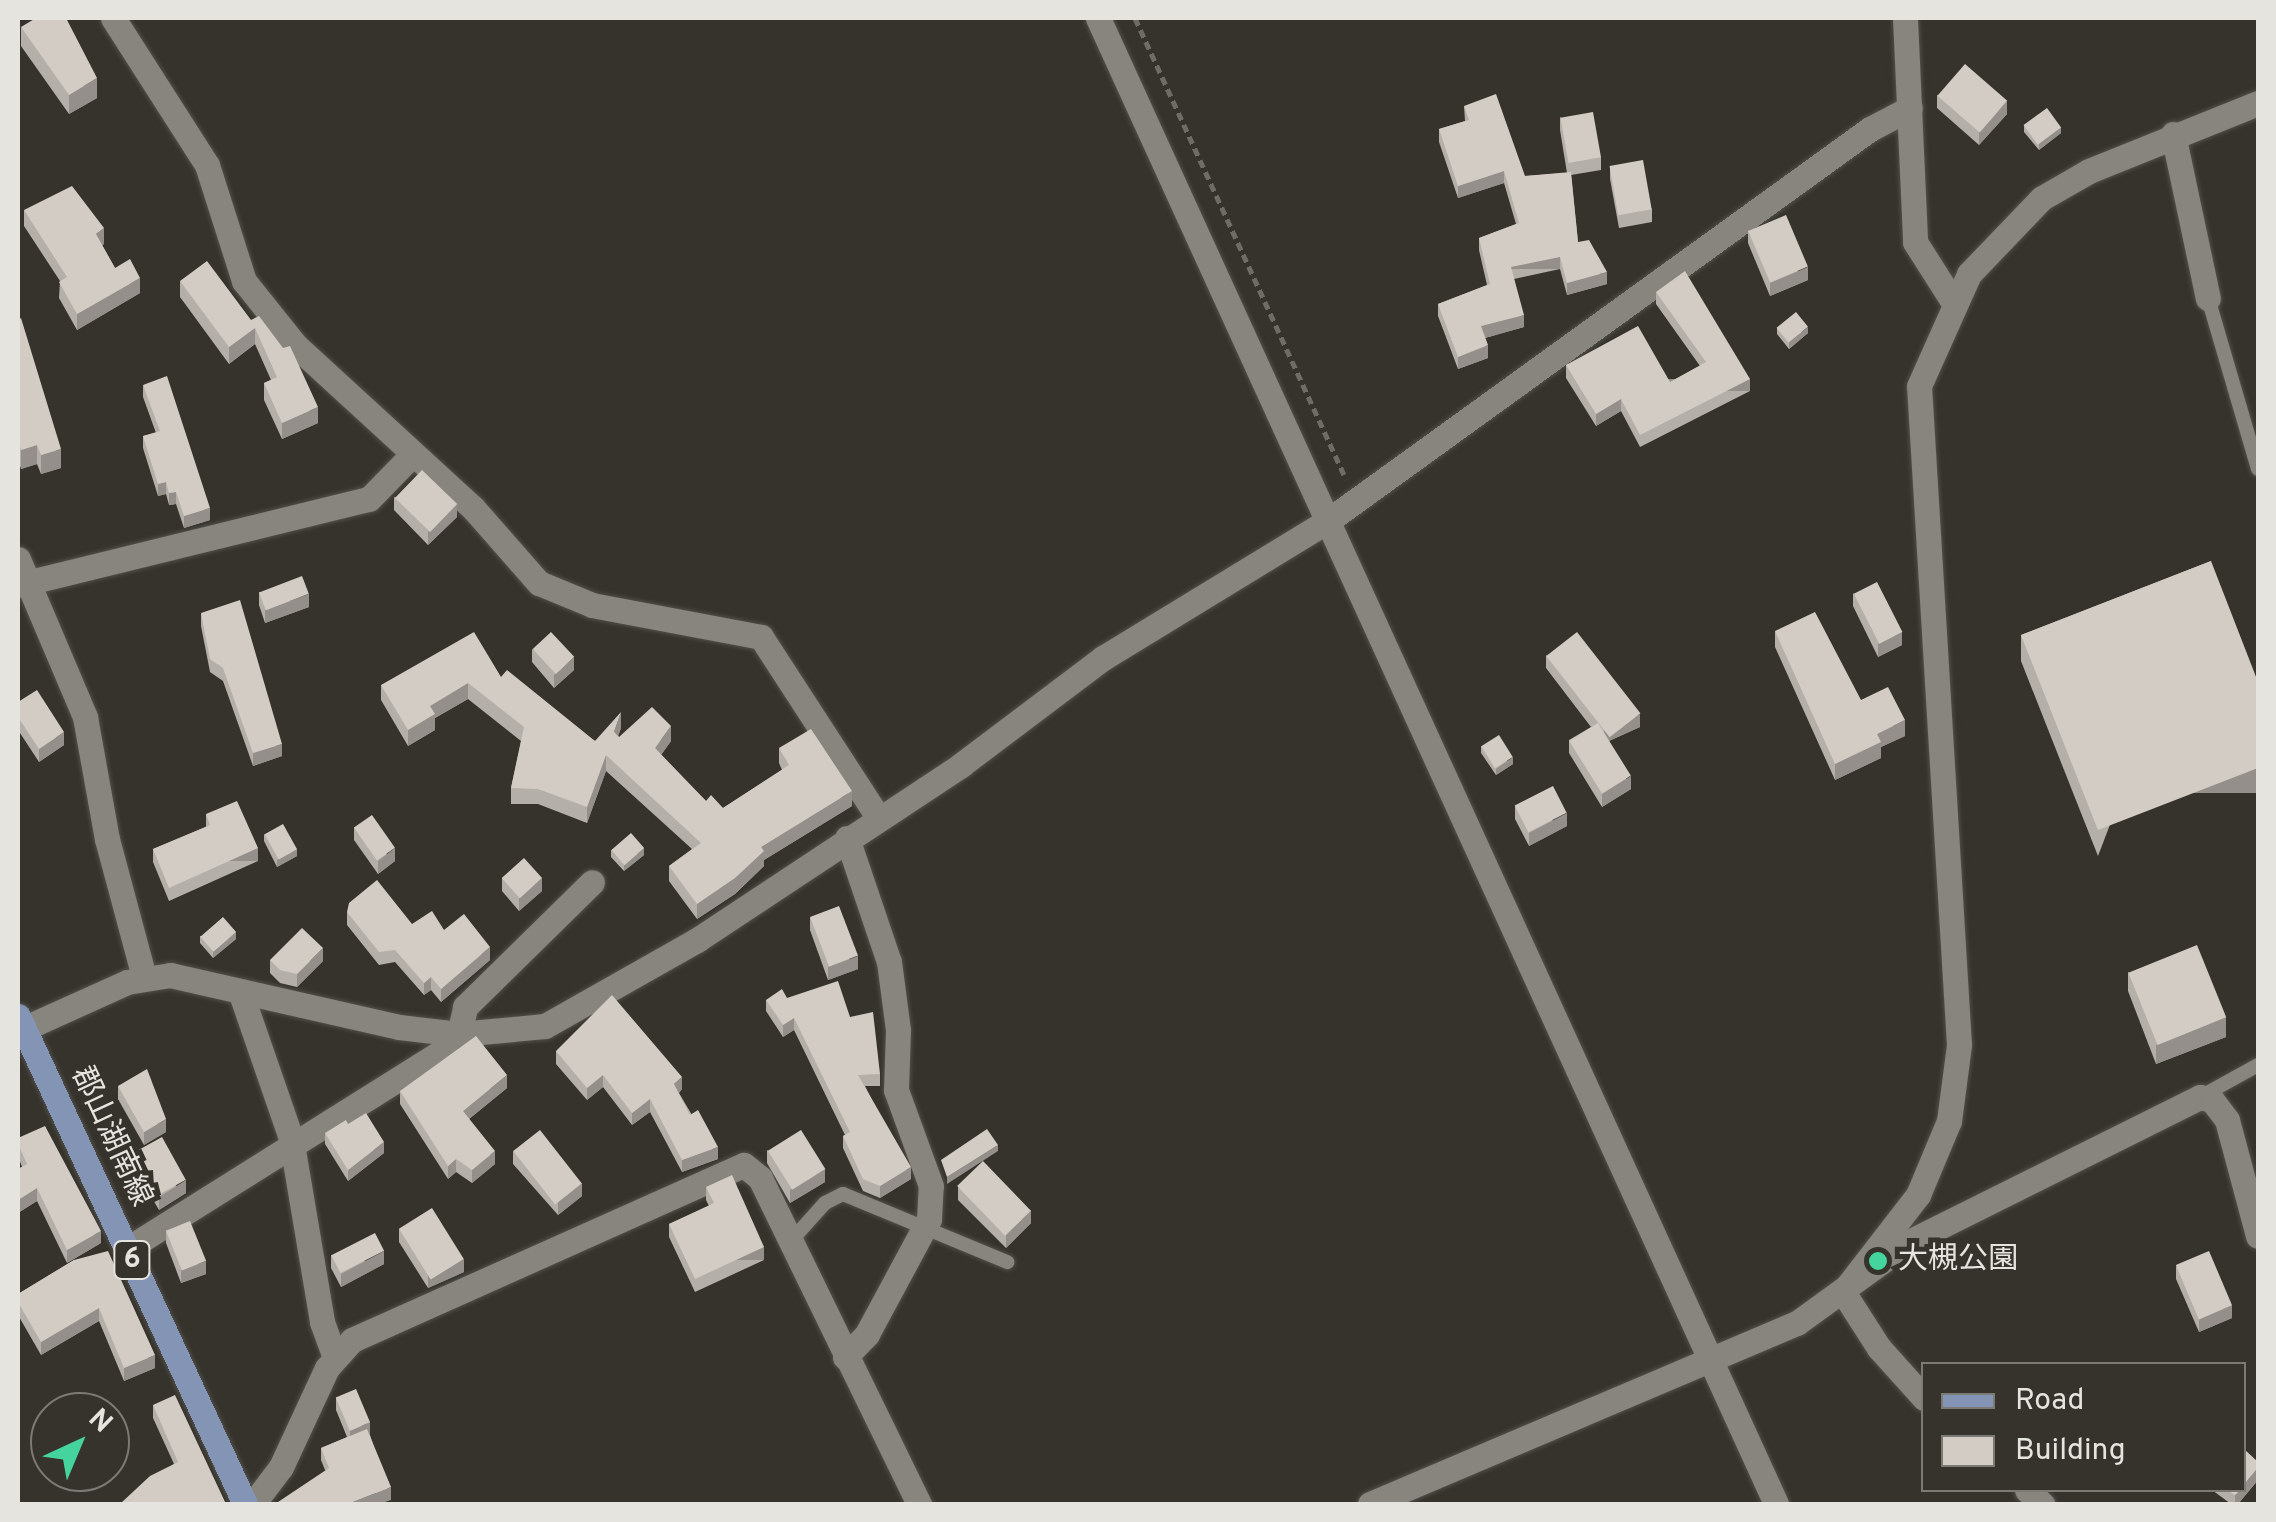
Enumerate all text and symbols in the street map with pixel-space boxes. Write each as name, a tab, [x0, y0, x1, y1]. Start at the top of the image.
street label: 郡山湖南線	[62, 1061, 158, 1213]
road number: 6	[112, 1237, 152, 1283]
place label: 大槻公園	[1898, 1243, 2018, 1279]
marker: 大槻公園	[1867, 1250, 1889, 1272]
legend	[1921, 1362, 2246, 1492]
text: Road	[2015, 1383, 2084, 1420]
north arrow	[30, 1392, 130, 1492]
text: N	[80, 1402, 119, 1442]
text: Building	[2015, 1433, 2126, 1470]

